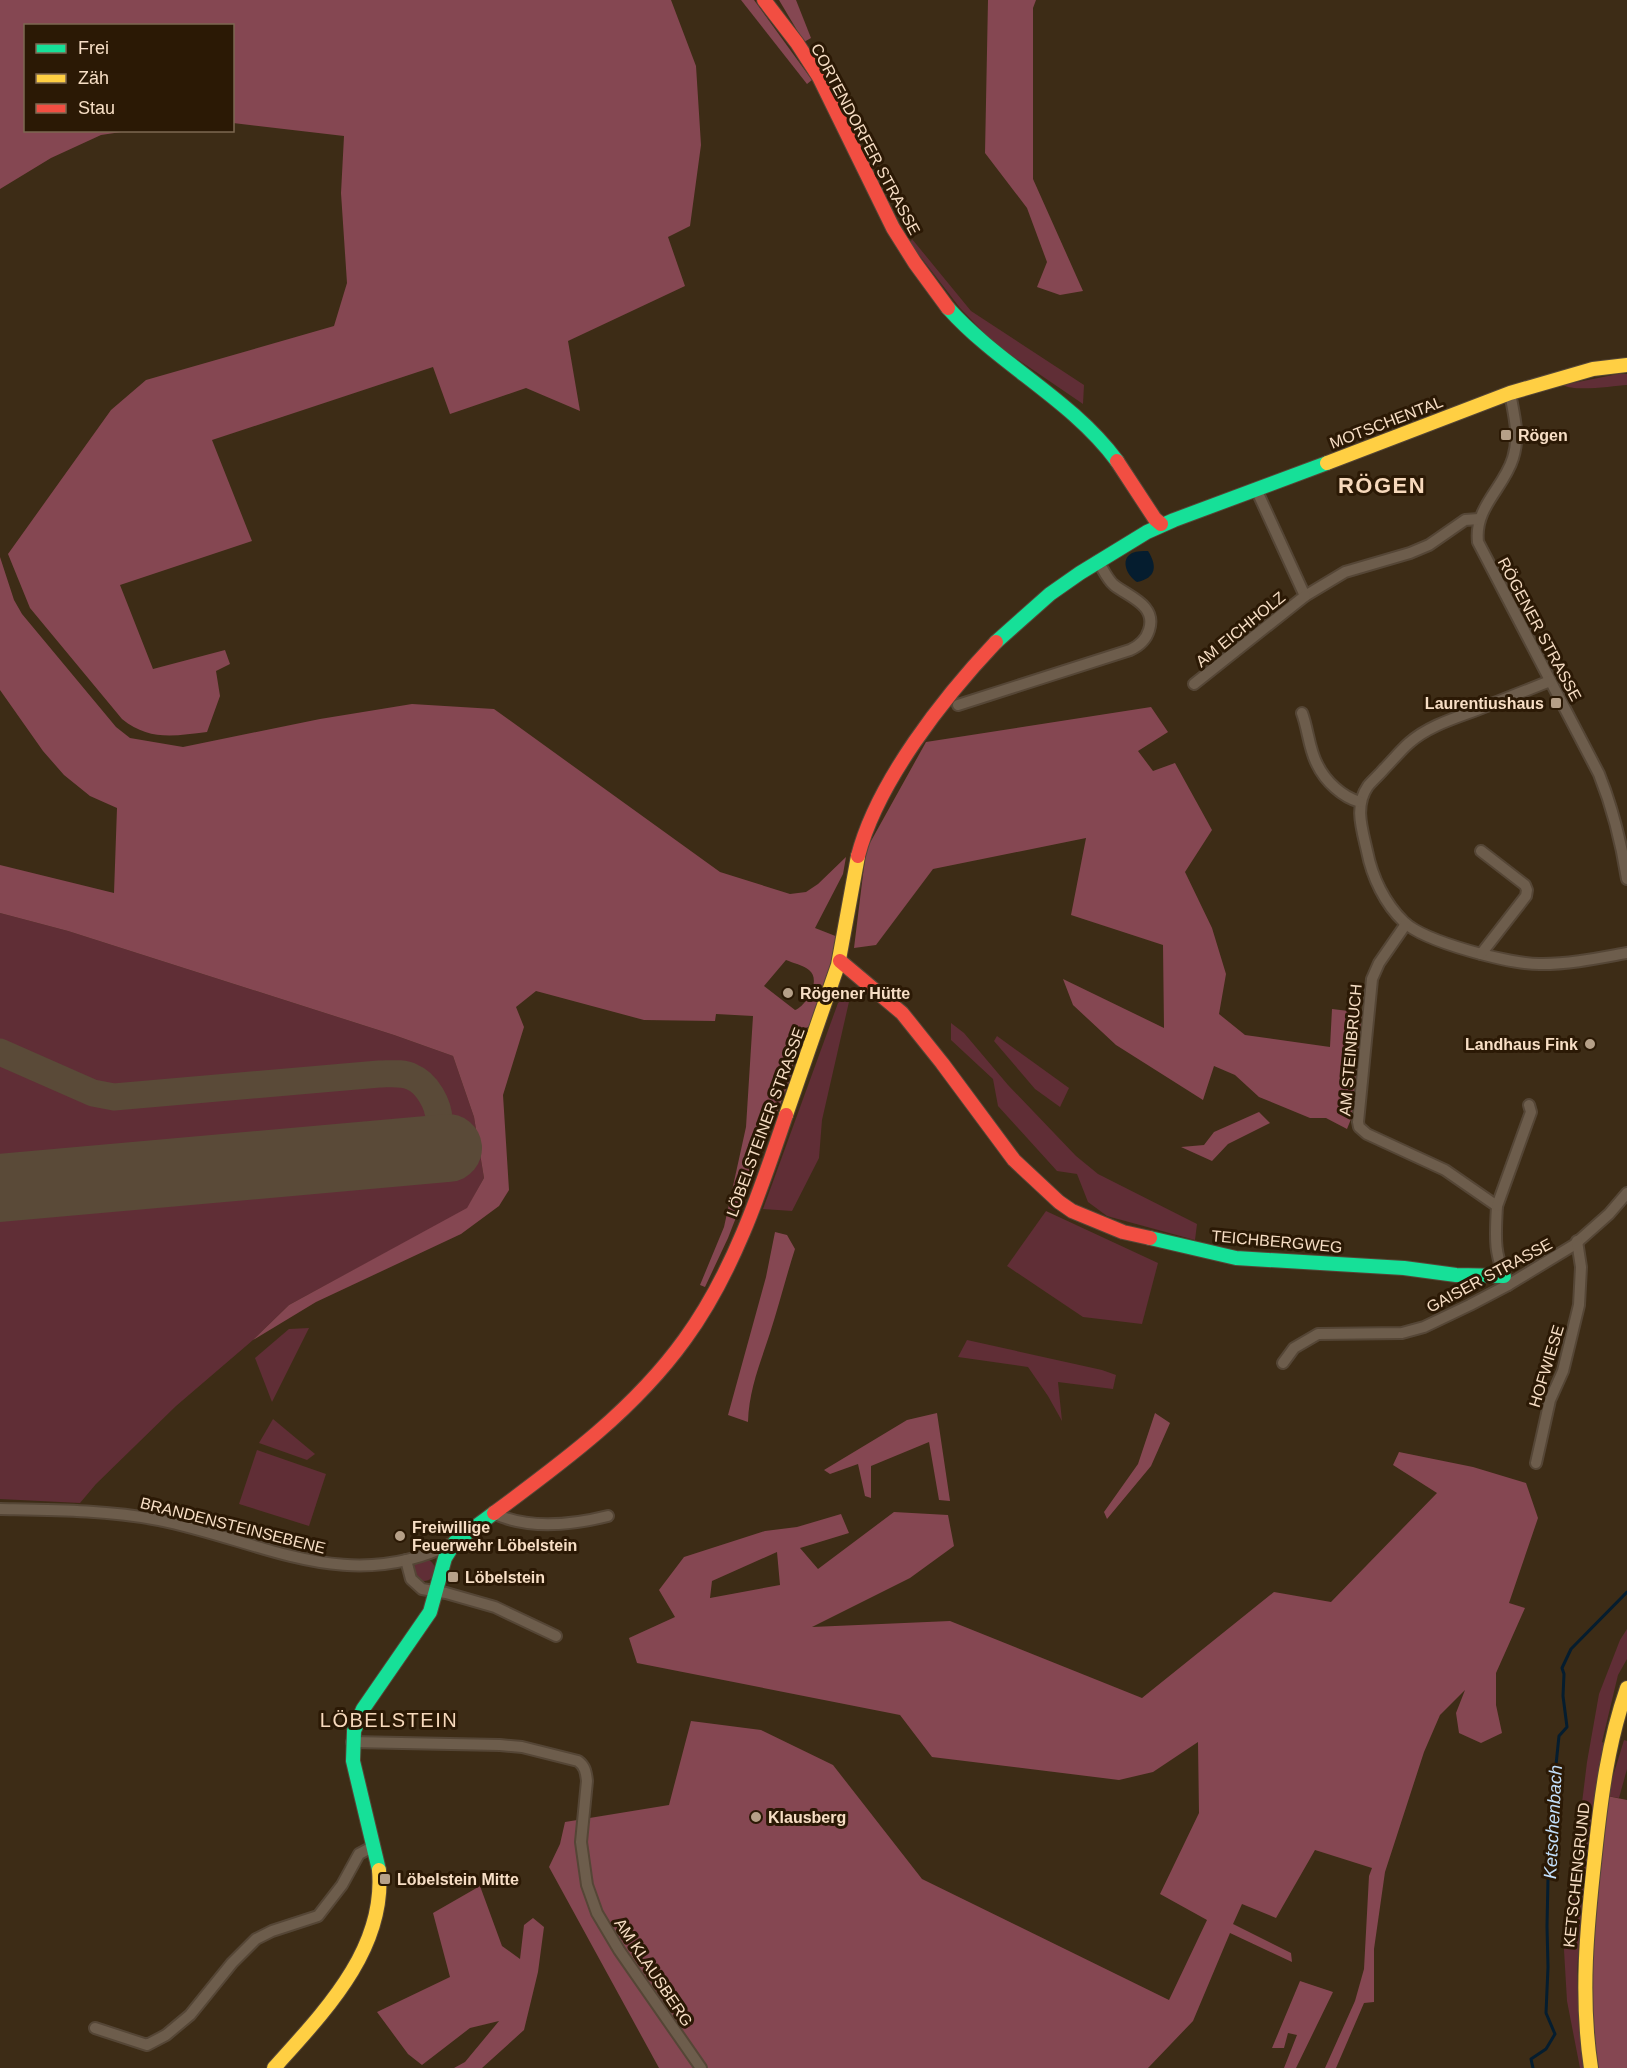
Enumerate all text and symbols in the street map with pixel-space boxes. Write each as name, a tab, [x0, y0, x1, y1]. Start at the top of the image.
legend	[24, 24, 234, 132]
text: Frei	[78, 38, 109, 58]
street label: CORTENDORFER STRASSE	[808, 41, 923, 238]
text: Zäh	[78, 68, 109, 88]
text: Stau	[78, 98, 115, 118]
street label: MOTSCHENTAL	[1327, 393, 1445, 452]
place label: Rögen	[1518, 427, 1568, 444]
marker: Rögen	[1499, 428, 1513, 442]
district label: RÖGEN	[1338, 473, 1426, 498]
street label: RÖGENER STRASSE	[1494, 555, 1585, 704]
street label: AM EICHHOLZ	[1192, 588, 1288, 670]
place label: Laurentiushaus	[1425, 695, 1544, 712]
marker: Laurentiushaus	[1549, 696, 1563, 710]
street label: AM STEINBRUCH	[1336, 983, 1365, 1117]
place label: Rögener Hütte	[800, 985, 910, 1002]
marker: Rögener Hütte	[781, 986, 795, 1000]
street label: LÖBELSTEINER STRASSE	[723, 1025, 808, 1219]
place label: Landhaus Fink	[1465, 1036, 1578, 1053]
marker: Landhaus Fink	[1583, 1037, 1597, 1051]
street label: TEICHBERGWEG	[1211, 1227, 1343, 1256]
street label: GAISER STRASSE	[1424, 1235, 1555, 1316]
street label: HOFWIESE	[1526, 1323, 1567, 1409]
street label: BRANDENSTEINSEBENE	[139, 1494, 327, 1557]
place label: Freiwillige Feuerwehr Löbelstein	[412, 1519, 577, 1554]
marker: Freiwillige Feuerwehr Löbelstein	[393, 1529, 407, 1543]
place label: Löbelstein	[465, 1569, 545, 1586]
marker: Löbelstein	[446, 1570, 460, 1584]
district label: LÖBELSTEIN	[320, 1709, 458, 1731]
water label: Ketschenbach	[1540, 1765, 1566, 1879]
street label: KETSCHENGRUND	[1560, 1802, 1593, 1948]
place label: Klausberg	[768, 1809, 846, 1826]
marker: Klausberg	[749, 1810, 763, 1824]
place label: Löbelstein Mitte	[397, 1871, 519, 1888]
marker: Löbelstein Mitte	[378, 1872, 392, 1886]
street label: AM KLAUSBERG	[611, 1915, 696, 2029]

